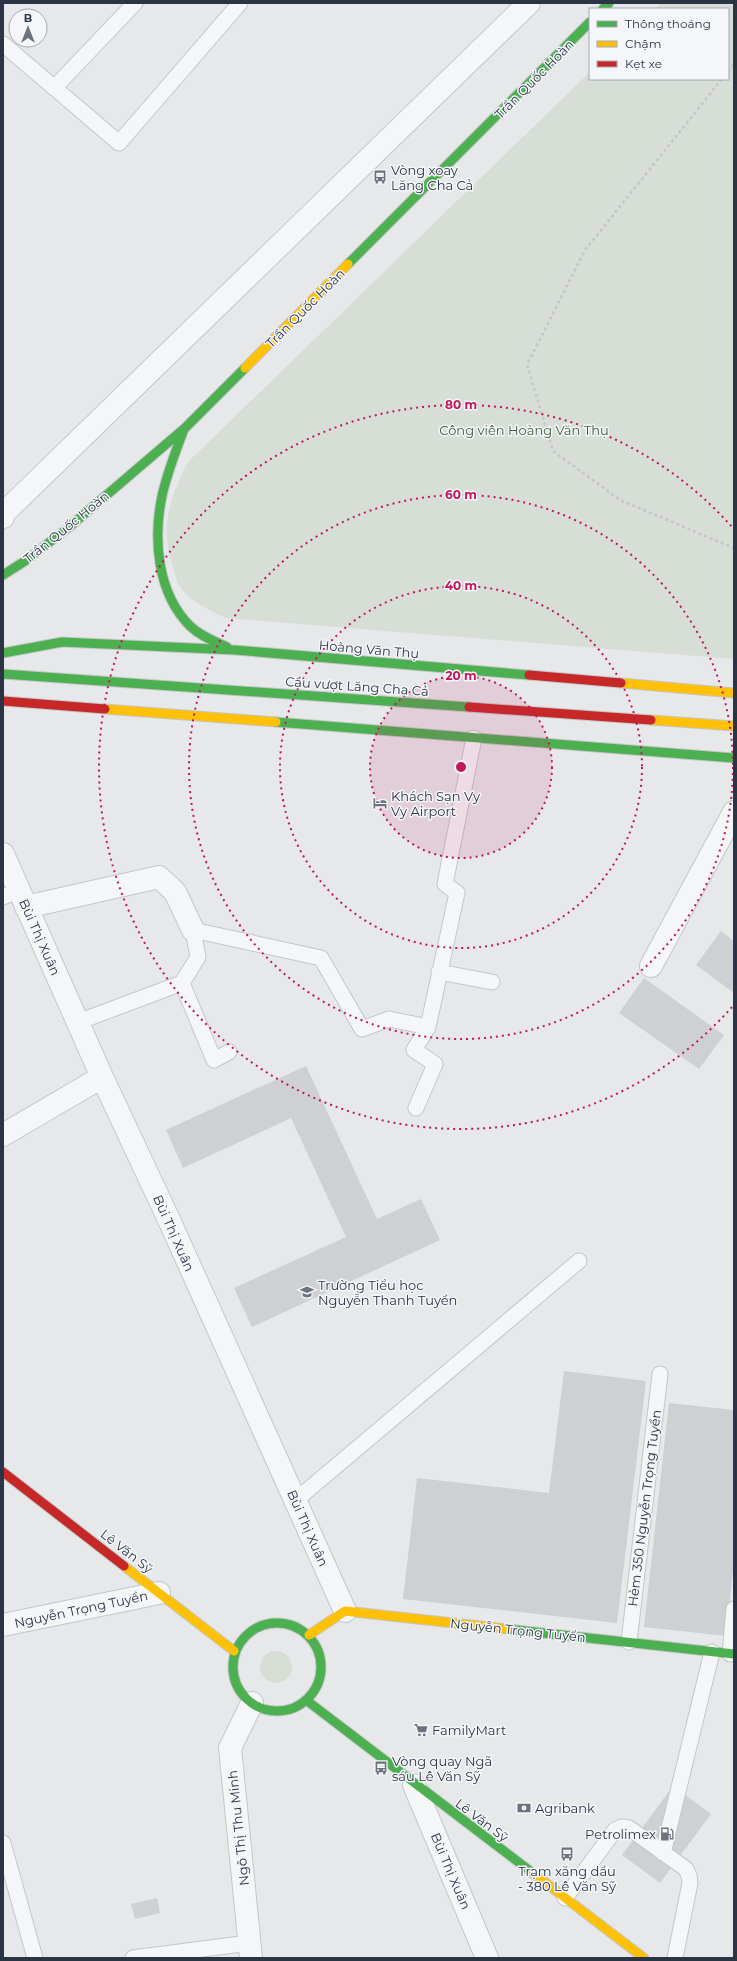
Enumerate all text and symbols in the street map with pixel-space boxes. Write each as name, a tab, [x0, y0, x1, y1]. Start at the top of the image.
north arrow	[8, 8, 48, 48]
legend	[589, 8, 729, 80]
text: B	[24, 11, 32, 25]
text: Thông thoáng	[625, 16, 711, 31]
street label: Trần Quốc Hoàn	[491, 36, 577, 122]
text: Chậm	[625, 36, 661, 51]
text: Kẹt xe	[625, 56, 662, 71]
place label: Vòng xoay Lăng Cha Cả	[391, 162, 473, 193]
bus stop icon: Vòng xoay Lăng Cha Cả	[372, 169, 388, 185]
street label: Trần Quốc Hoàn	[262, 265, 348, 351]
text: 80 m	[445, 397, 477, 412]
park label: Công viên Hoàng Văn Thụ	[439, 422, 609, 438]
text: 60 m	[445, 487, 477, 502]
street label: Trần Quốc Hoàn	[20, 488, 112, 566]
text: 40 m	[445, 578, 477, 593]
street label: Hoàng Văn Thụ	[318, 637, 420, 661]
text: 20 m	[445, 668, 477, 683]
street label: Cầu vượt Lăng Cha Cả	[285, 673, 429, 699]
centre of rings	[454, 760, 468, 774]
place label: Khách Sạn Vy Vy Airport	[391, 788, 481, 819]
hotel icon: Khách Sạn Vy Vy Airport	[372, 795, 388, 811]
street label: Bùi Thị Xuân	[16, 896, 64, 978]
street label: Bùi Thị Xuân	[150, 1192, 198, 1274]
place label: Trường Tiểu học Nguyễn Thanh Tuyền	[318, 1277, 457, 1308]
school or university icon: Trường Tiểu học Nguyễn Thanh Tuyền	[299, 1284, 315, 1300]
street label: Hẻm 350 Nguyễn Trọng Tuyển	[624, 1409, 664, 1607]
street label: Bùi Thị Xuân	[284, 1487, 332, 1569]
street label: Lê Văn Sỹ	[98, 1526, 157, 1577]
street label: Nguyễn Trọng Tuyển	[13, 1587, 149, 1631]
street label: Nguyễn Trọng Tuyển	[449, 1615, 587, 1645]
supermarket icon: FamilyMart	[413, 1722, 429, 1738]
place label: FamilyMart	[432, 1722, 506, 1738]
place label: Vòng quay Ngã sáu Lê Văn Sỹ	[392, 1753, 492, 1784]
bus stop icon: Vòng quay Ngã sáu Lê Văn Sỹ	[373, 1760, 389, 1776]
street label: Ngô Thị Thu Minh	[224, 1769, 252, 1887]
street label: Lê Văn Sỹ	[452, 1795, 512, 1846]
bank icon: Agribank	[516, 1800, 532, 1816]
place label: Agribank	[535, 1800, 595, 1816]
place label: Petrolimex	[585, 1826, 656, 1842]
fuel station icon: Petrolimex	[659, 1826, 675, 1842]
street label: Bùi Thị Xuân	[428, 1830, 474, 1912]
bus stop icon: Trạm xăng dầu - 380 Lê Văn Sỹ	[559, 1846, 575, 1862]
place label: Trạm xăng dầu - 380 Lê Văn Sỹ	[518, 1863, 617, 1894]

